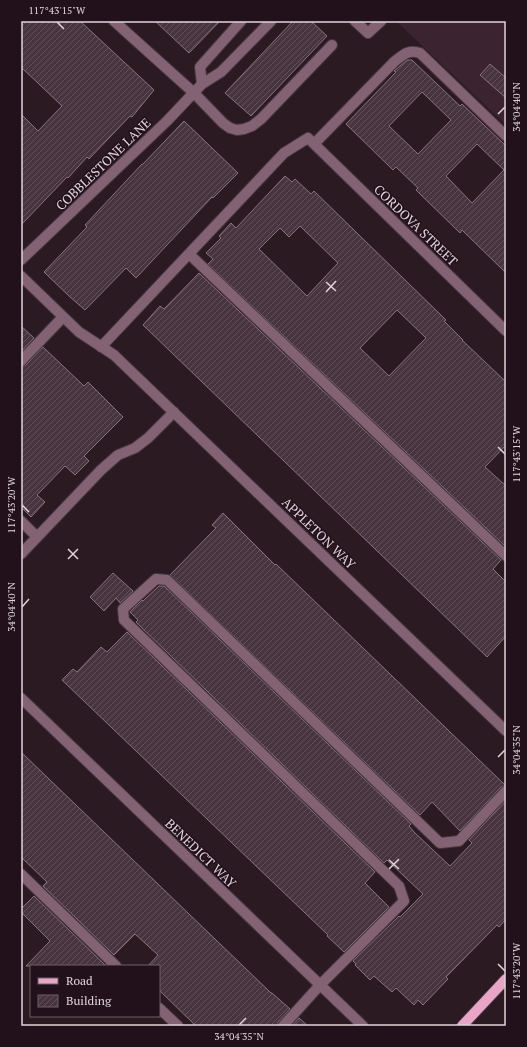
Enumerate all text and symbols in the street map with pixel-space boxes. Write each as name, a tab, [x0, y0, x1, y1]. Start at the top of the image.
text: 117°43'15"W	[29, 4, 86, 17]
text: 34°04'40"N	[510, 82, 523, 132]
street label: COBBLESTONE LANE	[51, 114, 155, 214]
street label: CORDOVA STREET	[370, 180, 462, 270]
text: 117°43'15"W	[510, 425, 523, 482]
text: 117°43'20"W	[5, 476, 18, 533]
street label: APPLETON WAY	[278, 493, 360, 573]
text: 34°04'40"N	[5, 582, 18, 632]
text: 34°04'35"N	[510, 725, 523, 775]
street label: BENEDICT WAY	[161, 814, 241, 892]
text: 117°43'20"W	[510, 942, 523, 999]
legend	[30, 965, 160, 1017]
text: Road	[66, 973, 93, 988]
text: Building	[66, 993, 112, 1008]
text: 34°04'35"N	[214, 1030, 264, 1043]

